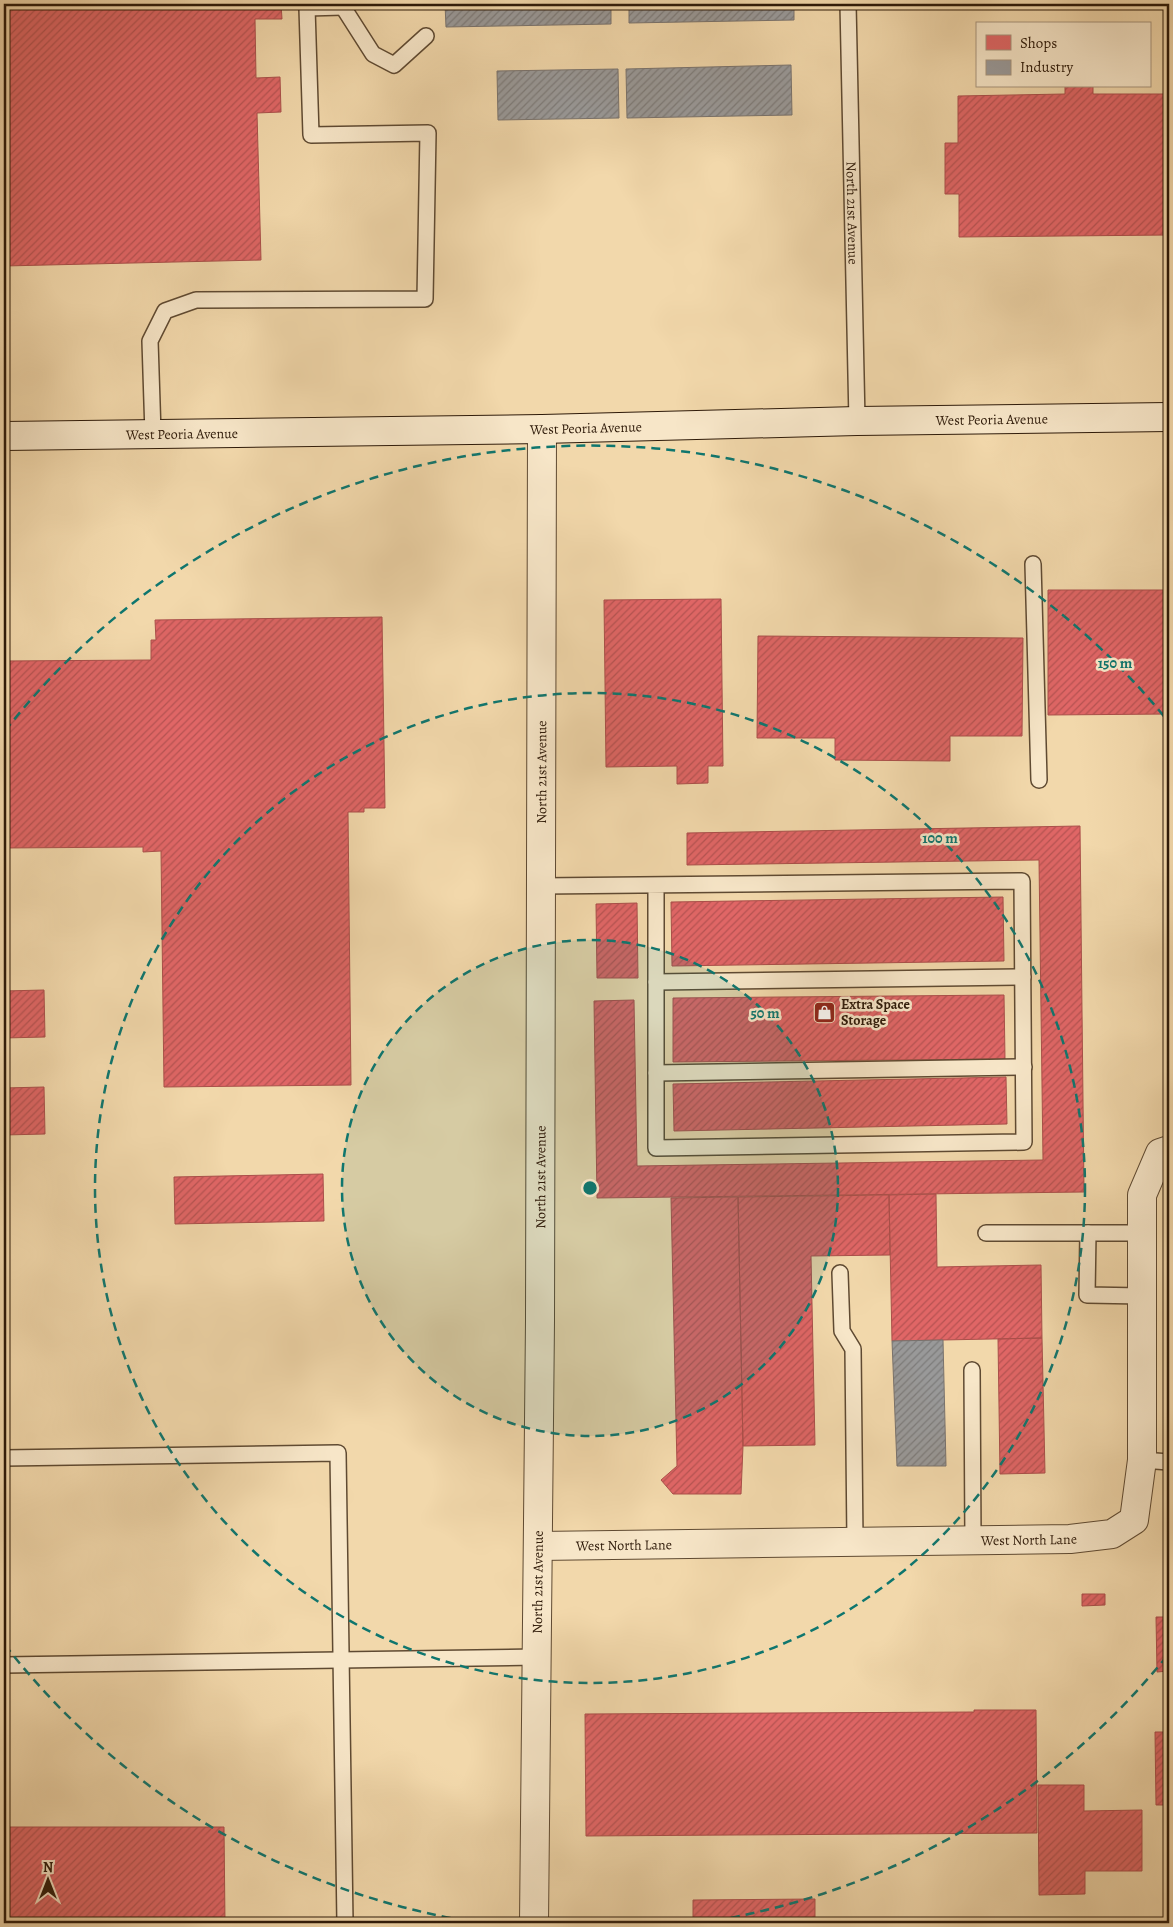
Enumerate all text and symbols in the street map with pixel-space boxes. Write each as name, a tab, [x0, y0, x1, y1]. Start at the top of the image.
legend	[976, 22, 1150, 88]
text: Shops	[1020, 33, 1057, 53]
text: Industry	[1020, 57, 1074, 77]
street label: North 21st Avenue	[842, 161, 863, 265]
street label: West Peoria Avenue	[935, 409, 1048, 430]
street label: West Peoria Avenue	[529, 417, 642, 439]
street label: West Peoria Avenue	[125, 423, 238, 444]
text: 150 m	[1098, 653, 1133, 673]
street label: North 21st Avenue	[532, 720, 551, 824]
text: 100 m	[922, 828, 958, 848]
place label: Extra Space Storage	[841, 995, 910, 1030]
shop icon: Extra Space Storage	[813, 1000, 837, 1024]
text: 50 m	[750, 1003, 780, 1023]
street label: North 21st Avenue	[531, 1125, 550, 1229]
centre of rings	[581, 1179, 599, 1197]
street label: West North Lane	[980, 1529, 1078, 1550]
street label: North 21st Avenue	[527, 1530, 547, 1634]
street label: West North Lane	[575, 1535, 672, 1555]
north arrow	[22, 1854, 72, 1904]
text: N	[43, 1858, 53, 1877]

